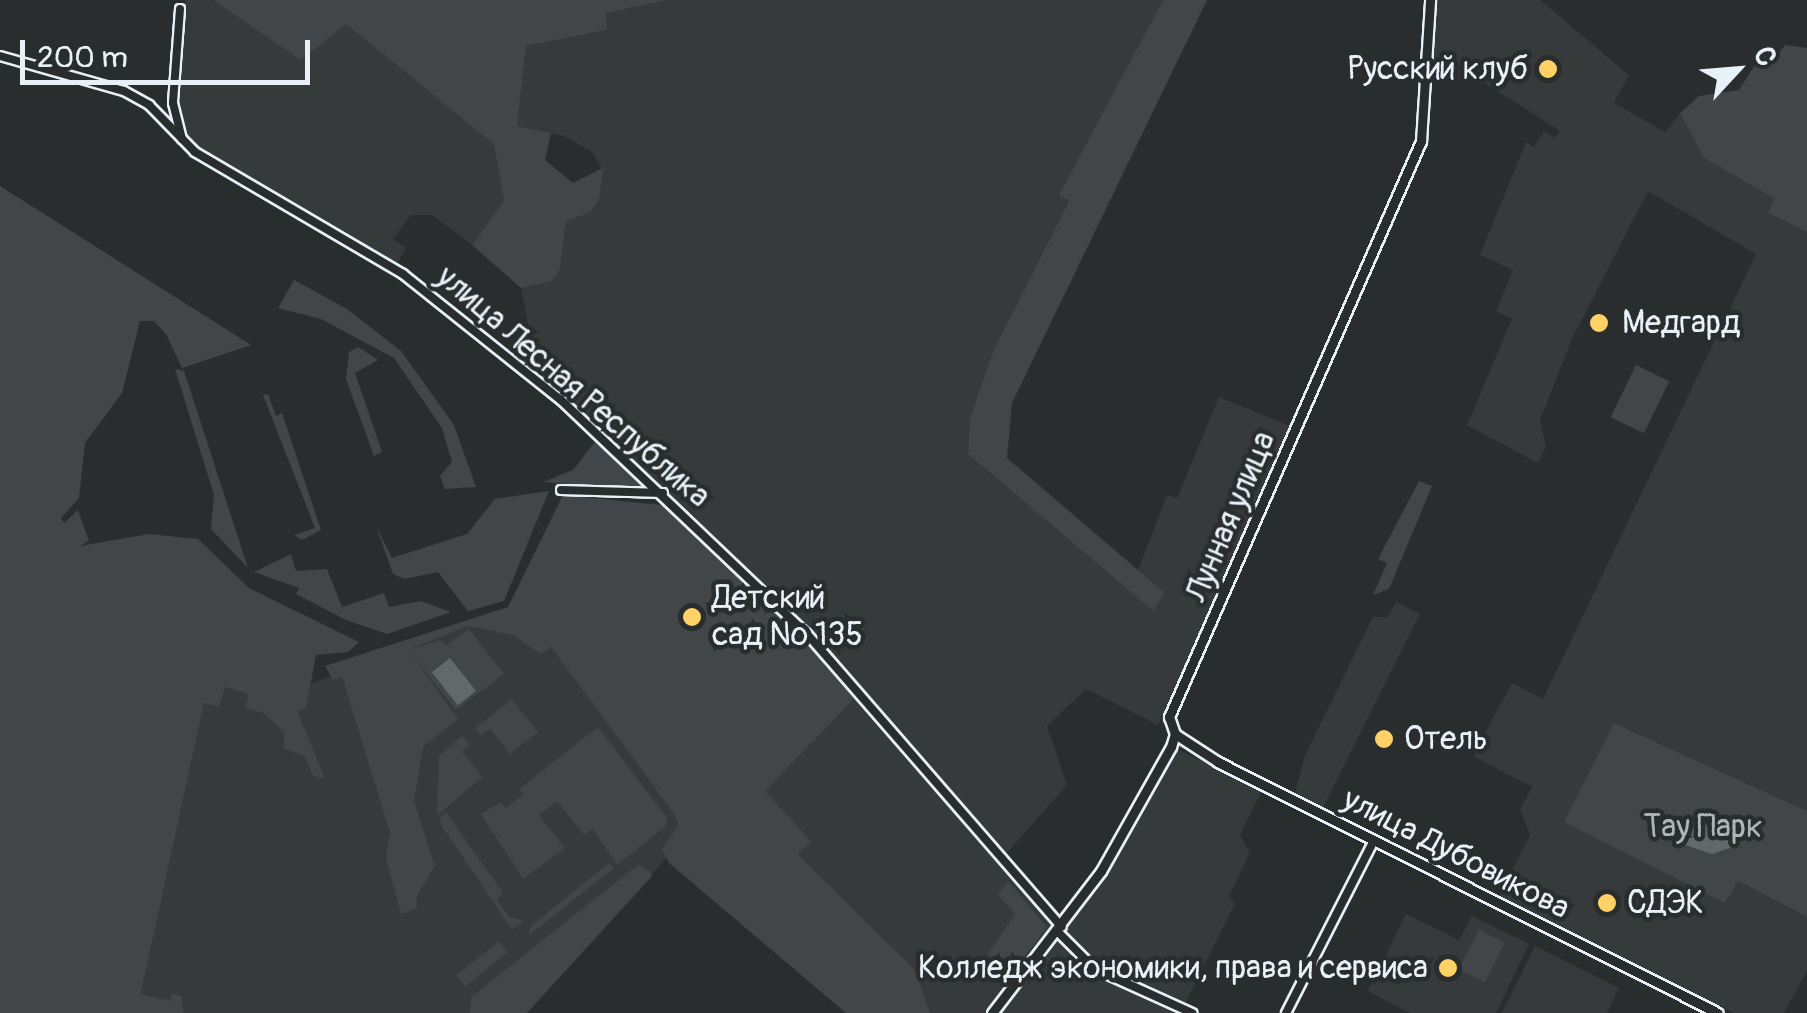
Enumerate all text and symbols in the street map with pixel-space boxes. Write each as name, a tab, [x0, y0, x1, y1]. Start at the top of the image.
scale bar	[25, 20, 315, 82]
north arrow	[1687, 20, 1787, 120]
text: 200 m	[37, 39, 128, 76]
text: С	[1745, 41, 1784, 72]
place label: Русский клуб	[1347, 50, 1528, 88]
marker: Русский клуб	[1537, 58, 1559, 80]
street label: улица Лесная Республика	[429, 258, 717, 516]
place label: Медгард	[1622, 304, 1740, 342]
marker: Медгард	[1586, 310, 1612, 336]
street label: Лунная улица	[1178, 426, 1284, 608]
place label: Детский сад № 135	[712, 580, 863, 655]
marker: Детский сад № 135	[681, 606, 703, 628]
place label: Отель	[1404, 720, 1488, 758]
marker: Отель	[1373, 728, 1395, 750]
street label: улица Дубовикова	[1336, 780, 1576, 928]
park label: Тау Парк	[1644, 808, 1762, 846]
place label: СДЭК	[1627, 884, 1704, 922]
marker: СДЭК	[1596, 892, 1618, 914]
place label: Колледж экономики, права и сервиса	[918, 949, 1428, 987]
marker: Колледж экономики, права и сервиса	[1437, 957, 1459, 979]

